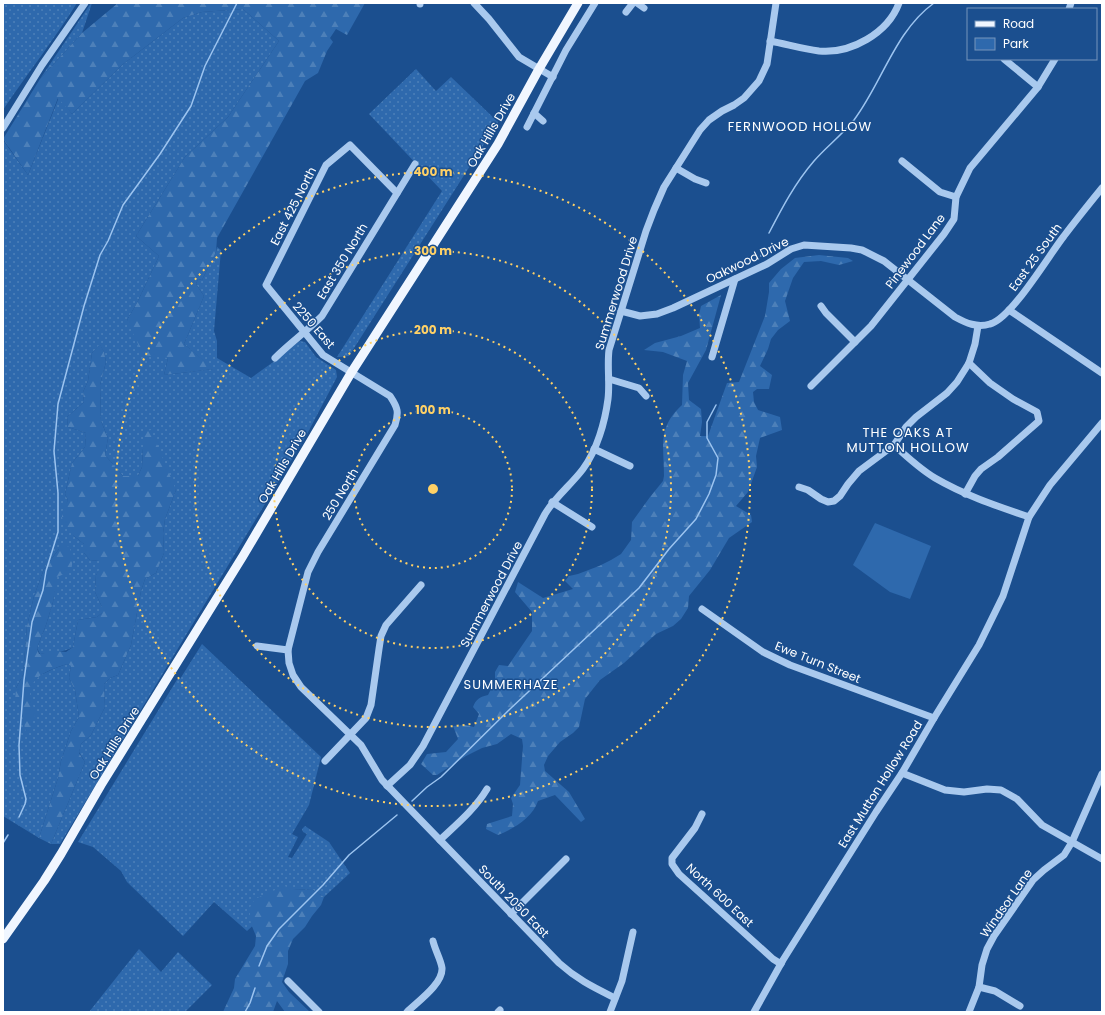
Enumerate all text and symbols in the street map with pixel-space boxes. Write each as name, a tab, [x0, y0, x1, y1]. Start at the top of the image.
legend	[967, 8, 1097, 60]
text: Road	[1003, 15, 1034, 32]
text: Park	[1003, 35, 1030, 52]
street label: Oak Hills Drive	[463, 90, 519, 170]
district label: FERNWOOD HOLLOW	[728, 117, 872, 136]
text: 400 m	[413, 163, 453, 180]
street label: East 425 North	[266, 164, 320, 248]
street label: Pinewood Lane	[881, 210, 949, 292]
street label: East 350 North	[313, 220, 371, 302]
street label: East 25 South	[1005, 220, 1065, 294]
street label: Oakwood Drive	[703, 233, 791, 287]
street label: Summerwood Drive	[591, 234, 641, 352]
text: 300 m	[414, 242, 452, 259]
street label: 2250 East	[289, 298, 339, 352]
text: 200 m	[414, 321, 452, 338]
text: 100 m	[415, 401, 451, 418]
district label: THE OAKS AT MUTTON HOLLOW	[846, 423, 970, 457]
street label: Oak Hills Drive	[254, 426, 310, 506]
street label: 250 North	[318, 465, 362, 523]
centre of rings	[426, 482, 440, 496]
street label: Summerwood Drive	[456, 538, 526, 650]
street label: Ewe Turn Street	[772, 637, 864, 687]
district label: SUMMERHAZE	[464, 675, 558, 694]
street label: Oak Hills Drive	[85, 703, 143, 783]
street label: East Mutton Hollow Road	[834, 717, 926, 851]
street label: North 600 East	[683, 859, 757, 931]
street label: South 2050 East	[475, 861, 553, 941]
street label: Windsor Lane	[976, 865, 1036, 941]

